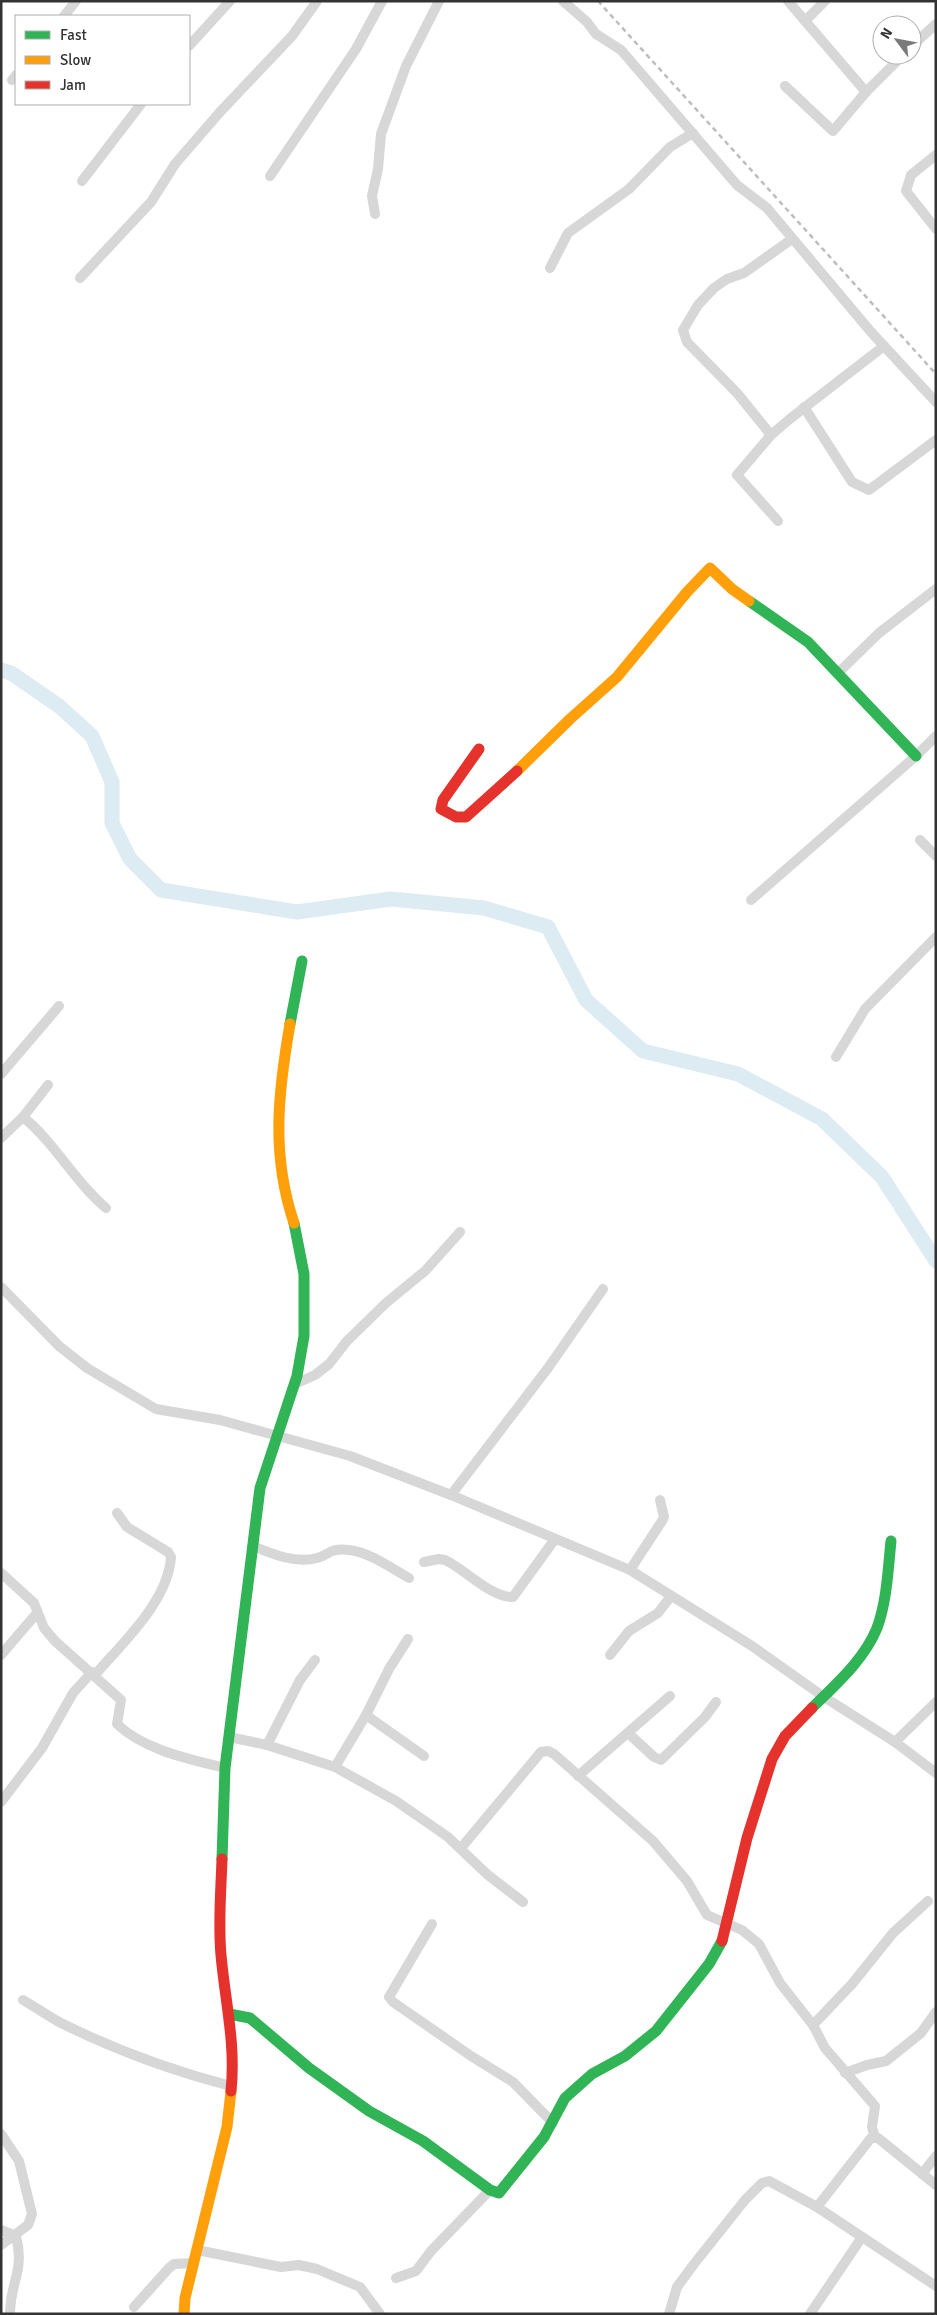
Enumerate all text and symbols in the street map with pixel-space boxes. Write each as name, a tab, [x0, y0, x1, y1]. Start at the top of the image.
legend	[15, 15, 190, 105]
north arrow	[872, 15, 922, 65]
text: N	[877, 25, 896, 42]
text: Fast	[60, 26, 87, 44]
text: Slow	[60, 51, 91, 69]
text: Jam	[60, 76, 86, 94]

